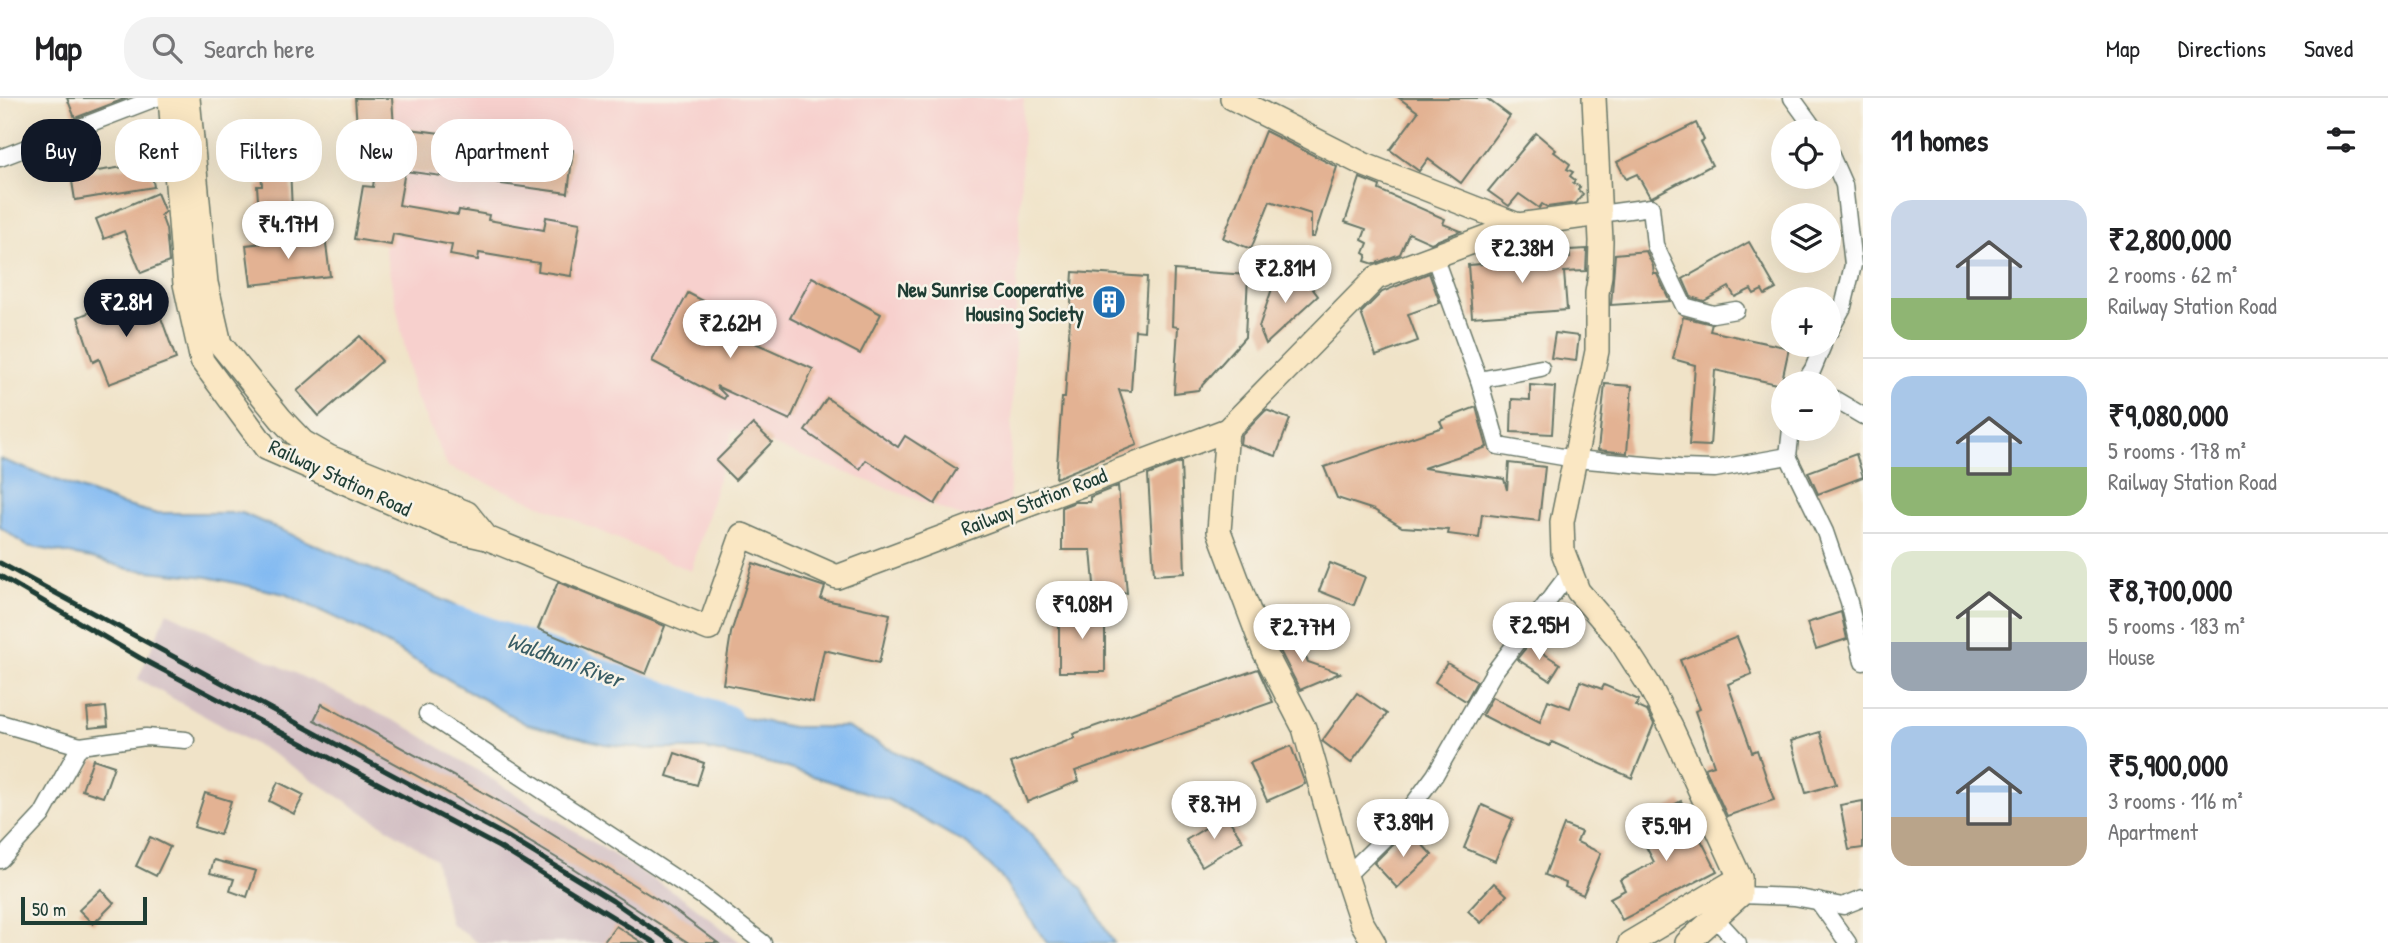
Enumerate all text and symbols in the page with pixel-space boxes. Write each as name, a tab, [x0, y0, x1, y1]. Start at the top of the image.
search box	[124, 17, 614, 80]
text: Map	[35, 26, 82, 70]
icon: search	[148, 29, 186, 67]
text: Search here	[204, 31, 315, 66]
text: Map	[2106, 32, 2140, 64]
text: Directions	[2178, 32, 2266, 64]
text: Saved	[2304, 32, 2353, 64]
chip: Buy	[21, 119, 101, 182]
chip: Rent	[115, 119, 202, 182]
chip: Filters	[216, 119, 322, 182]
chip: New	[336, 119, 417, 182]
chip: Apartment	[431, 119, 573, 182]
map controls	[1771, 119, 1841, 441]
button: locate	[1771, 119, 1841, 189]
text: 11 homes	[1891, 120, 1988, 160]
icon: filters	[2322, 121, 2360, 159]
pin: ₹4.17M	[231, 202, 345, 261]
button: layers	[1771, 203, 1841, 273]
text: ₹4.17M	[258, 208, 318, 239]
text: ₹2,800,000	[2108, 219, 2232, 259]
pin: ₹2.38M	[1465, 226, 1579, 285]
icon: home	[1947, 228, 2031, 312]
text: ₹2.38M	[1491, 232, 1553, 263]
pin: ₹2.81M	[1228, 246, 1342, 305]
text: ₹2.81M	[1255, 252, 1315, 283]
text: 2 rooms · 62 m²	[2108, 259, 2237, 290]
place label: New Sunrise Cooperative Housing Society	[898, 275, 1085, 329]
pin: ₹2.8M	[77, 280, 175, 339]
building icon: New Sunrise Cooperative Housing Society	[1090, 283, 1128, 321]
text: ₹2.8M	[100, 286, 152, 317]
button: +	[1771, 287, 1841, 357]
text: Railway Station Road	[2108, 290, 2277, 321]
pin: ₹2.62M	[673, 300, 787, 360]
text: ₹2.62M	[699, 307, 761, 338]
button: −	[1771, 371, 1841, 441]
text: ₹9,080,000	[2108, 395, 2228, 435]
icon: home	[1947, 404, 2031, 488]
street label: Railway Station Road	[264, 432, 416, 523]
text: 5 rooms · 178 m²	[2108, 435, 2246, 466]
street label: Railway Station Road	[957, 460, 1111, 543]
text: Railway Station Road	[2108, 466, 2277, 497]
text: ₹8,700,000	[2108, 570, 2232, 610]
icon: home	[1947, 579, 2031, 663]
pin: ₹9.08M	[1025, 582, 1139, 641]
text: ₹9.08M	[1052, 588, 1112, 619]
pin: ₹2.95M	[1482, 602, 1596, 662]
pin: ₹2.77M	[1245, 604, 1359, 664]
text: ₹2.95M	[1509, 609, 1569, 640]
text: 5 rooms · 183 m²	[2108, 610, 2245, 641]
text: ₹2.77M	[1269, 611, 1335, 642]
water label: Waldhuni River	[503, 624, 630, 696]
text: House	[2108, 641, 2155, 672]
text: ₹5,900,000	[2108, 745, 2228, 785]
icon: home	[1947, 754, 2031, 838]
pin: ₹8.7M	[1165, 782, 1263, 841]
text: 3 rooms · 116 m²	[2108, 785, 2243, 816]
text: ₹8.7M	[1187, 788, 1241, 819]
pin: ₹3.89M	[1346, 800, 1460, 859]
pin: ₹5.9M	[1617, 804, 1715, 863]
text: ₹3.89M	[1373, 806, 1433, 837]
text: ₹5.9M	[1641, 810, 1691, 841]
text: Apartment	[2108, 816, 2198, 847]
scale bar	[21, 894, 147, 926]
text: 50 m	[32, 896, 66, 922]

